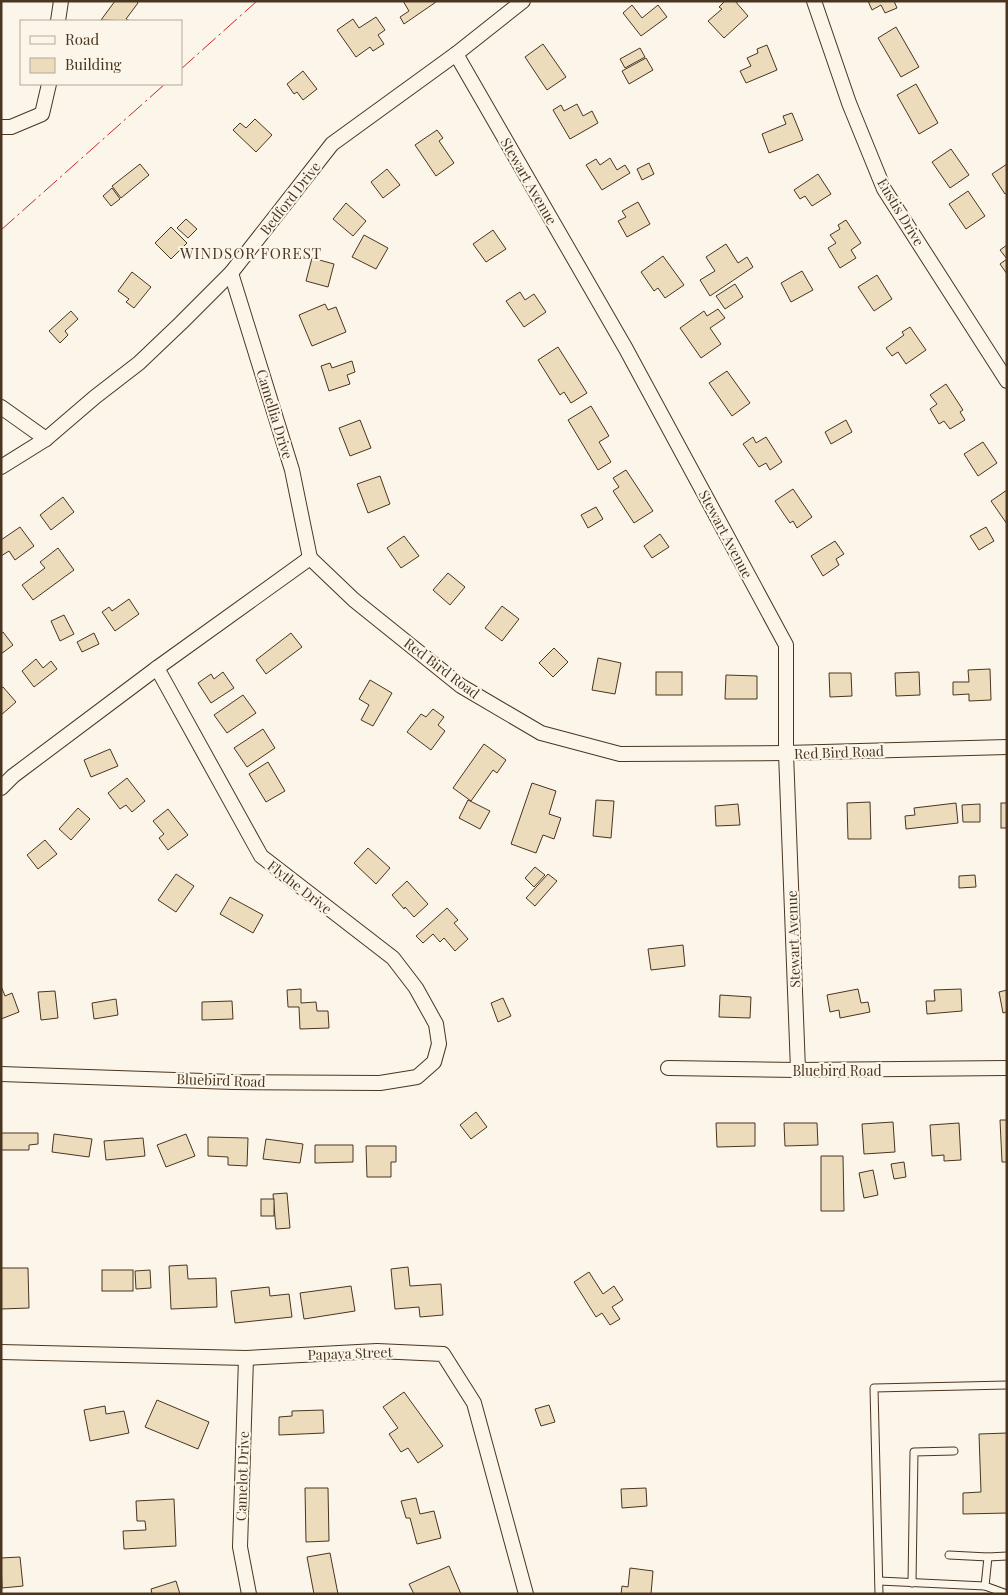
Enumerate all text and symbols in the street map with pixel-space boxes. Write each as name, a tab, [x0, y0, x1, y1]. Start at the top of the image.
legend	[20, 20, 182, 85]
text: Road	[65, 29, 99, 49]
text: Building	[65, 54, 122, 74]
street label: Stewart Avenue	[496, 134, 562, 228]
street label: Bedford Drive	[255, 158, 325, 238]
street label: Eustis Drive	[873, 175, 929, 249]
district label: WINDSOR FOREST	[179, 243, 322, 263]
street label: Camellia Drive	[252, 367, 298, 461]
street label: Stewart Avenue	[695, 487, 757, 581]
street label: Red Bird Road	[400, 633, 484, 703]
street label: Red Bird Road	[794, 741, 884, 763]
street label: Flythe Drive	[264, 856, 336, 918]
street label: Stewart Avenue	[782, 890, 804, 988]
street label: Bluebird Road	[792, 1061, 882, 1080]
street label: Bluebird Road	[176, 1069, 266, 1091]
street label: Papaya Street	[307, 1342, 394, 1364]
street label: Camelot Drive	[231, 1431, 253, 1521]

